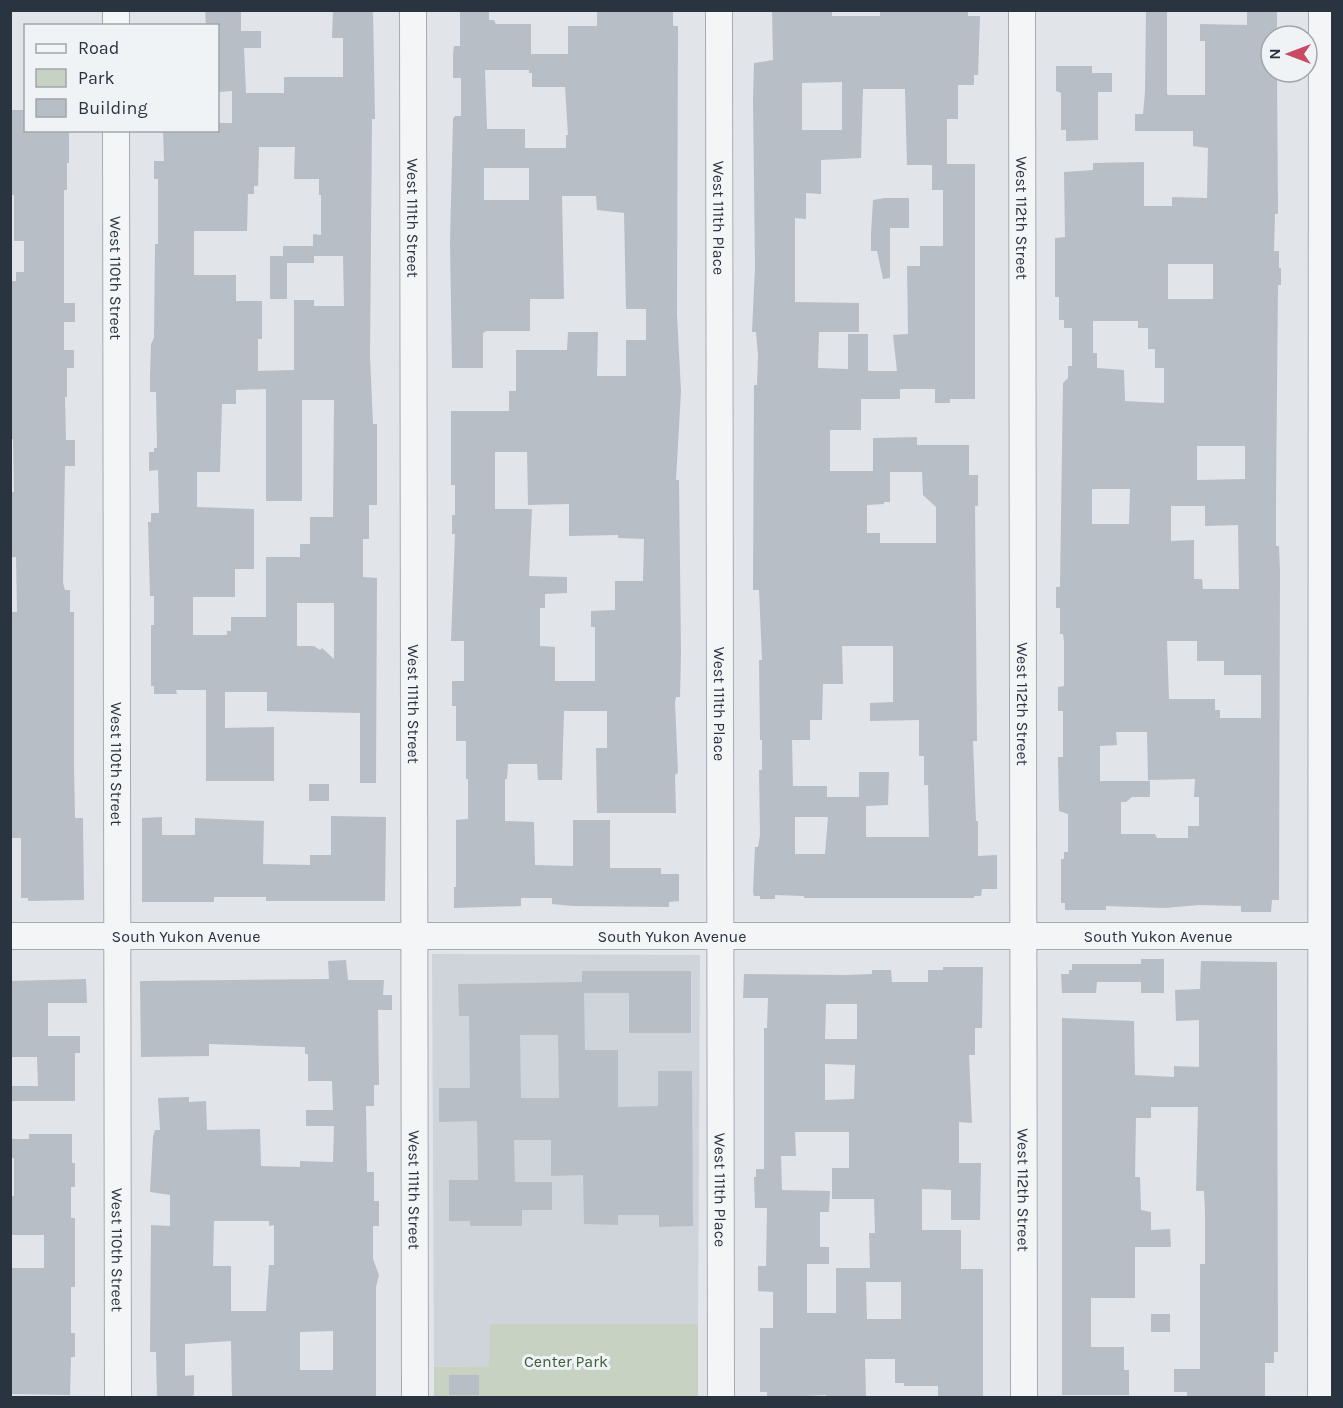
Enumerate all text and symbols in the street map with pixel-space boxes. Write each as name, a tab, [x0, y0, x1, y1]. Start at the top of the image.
legend	[24, 24, 219, 132]
north arrow	[1259, 24, 1319, 84]
text: Road	[78, 37, 119, 59]
text: N	[1265, 48, 1284, 60]
text: Park	[78, 67, 115, 89]
text: Building	[78, 97, 148, 119]
street label: West 112th Street	[1012, 156, 1031, 280]
street label: West 111th Street	[403, 158, 422, 278]
street label: West 111th Place	[709, 161, 728, 275]
street label: West 110th Street	[106, 216, 125, 340]
street label: West 112th Street	[1013, 642, 1032, 766]
street label: West 111th Street	[404, 644, 423, 764]
street label: West 111th Place	[710, 647, 729, 761]
street label: West 110th Street	[107, 702, 126, 826]
street label: South Yukon Avenue	[112, 927, 260, 946]
street label: South Yukon Avenue	[598, 927, 746, 946]
street label: South Yukon Avenue	[1084, 927, 1232, 946]
street label: West 112th Street	[1014, 1128, 1033, 1252]
street label: West 111th Street	[405, 1130, 424, 1250]
street label: West 111th Place	[711, 1133, 730, 1247]
street label: West 110th Street	[108, 1188, 127, 1312]
park label: Center Park	[524, 1352, 608, 1371]

